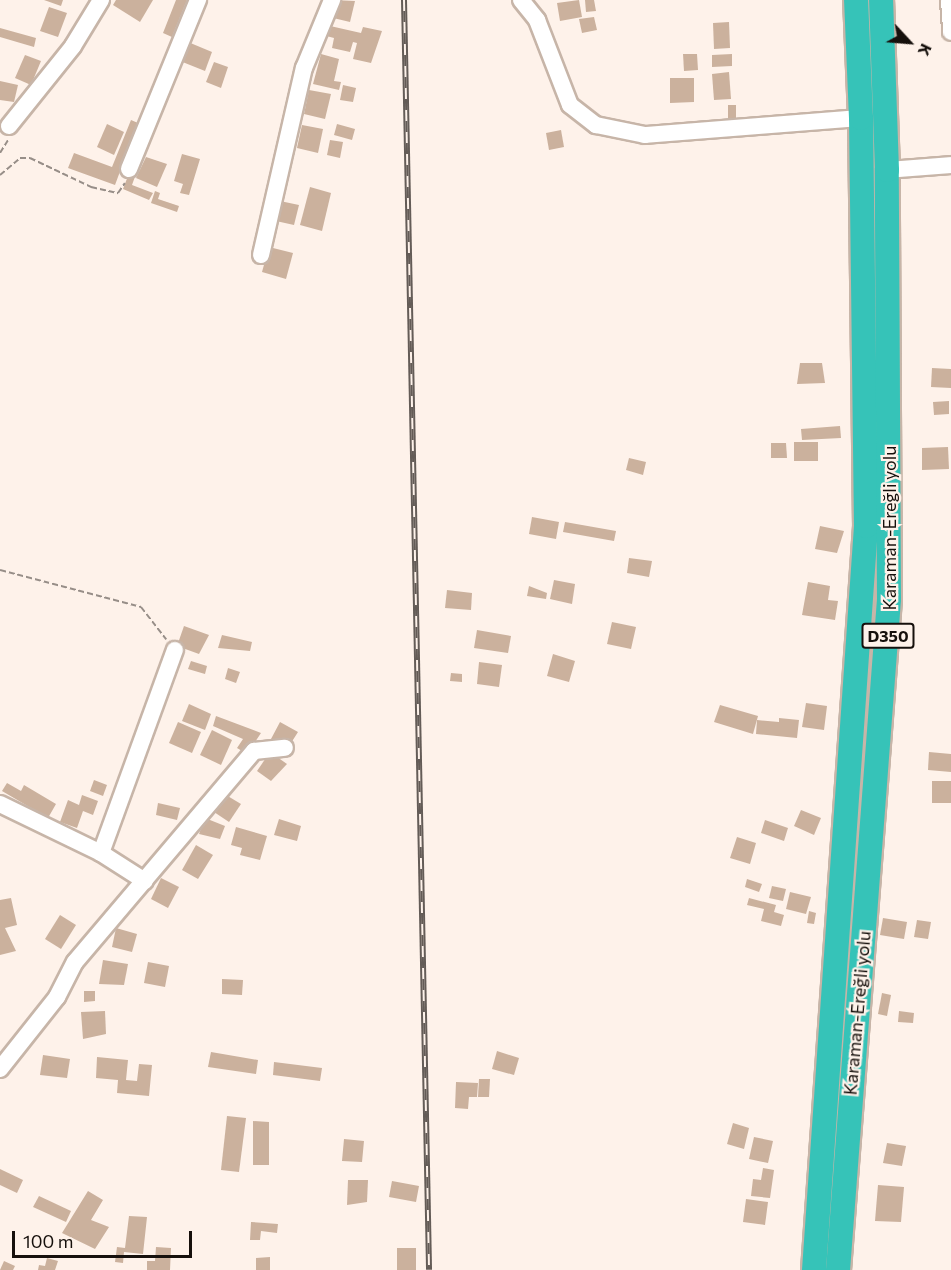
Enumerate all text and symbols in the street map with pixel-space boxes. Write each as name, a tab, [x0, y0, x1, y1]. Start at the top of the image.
north arrow	[879, 12, 939, 72]
text: K	[915, 41, 937, 59]
street label: Karaman-Ereğli yolu	[878, 446, 900, 610]
road number: D350	[861, 623, 915, 649]
street label: Karaman-Ereğli yolu	[839, 930, 875, 1096]
scale bar	[15, 1219, 195, 1257]
text: 100 m	[23, 1230, 73, 1252]

